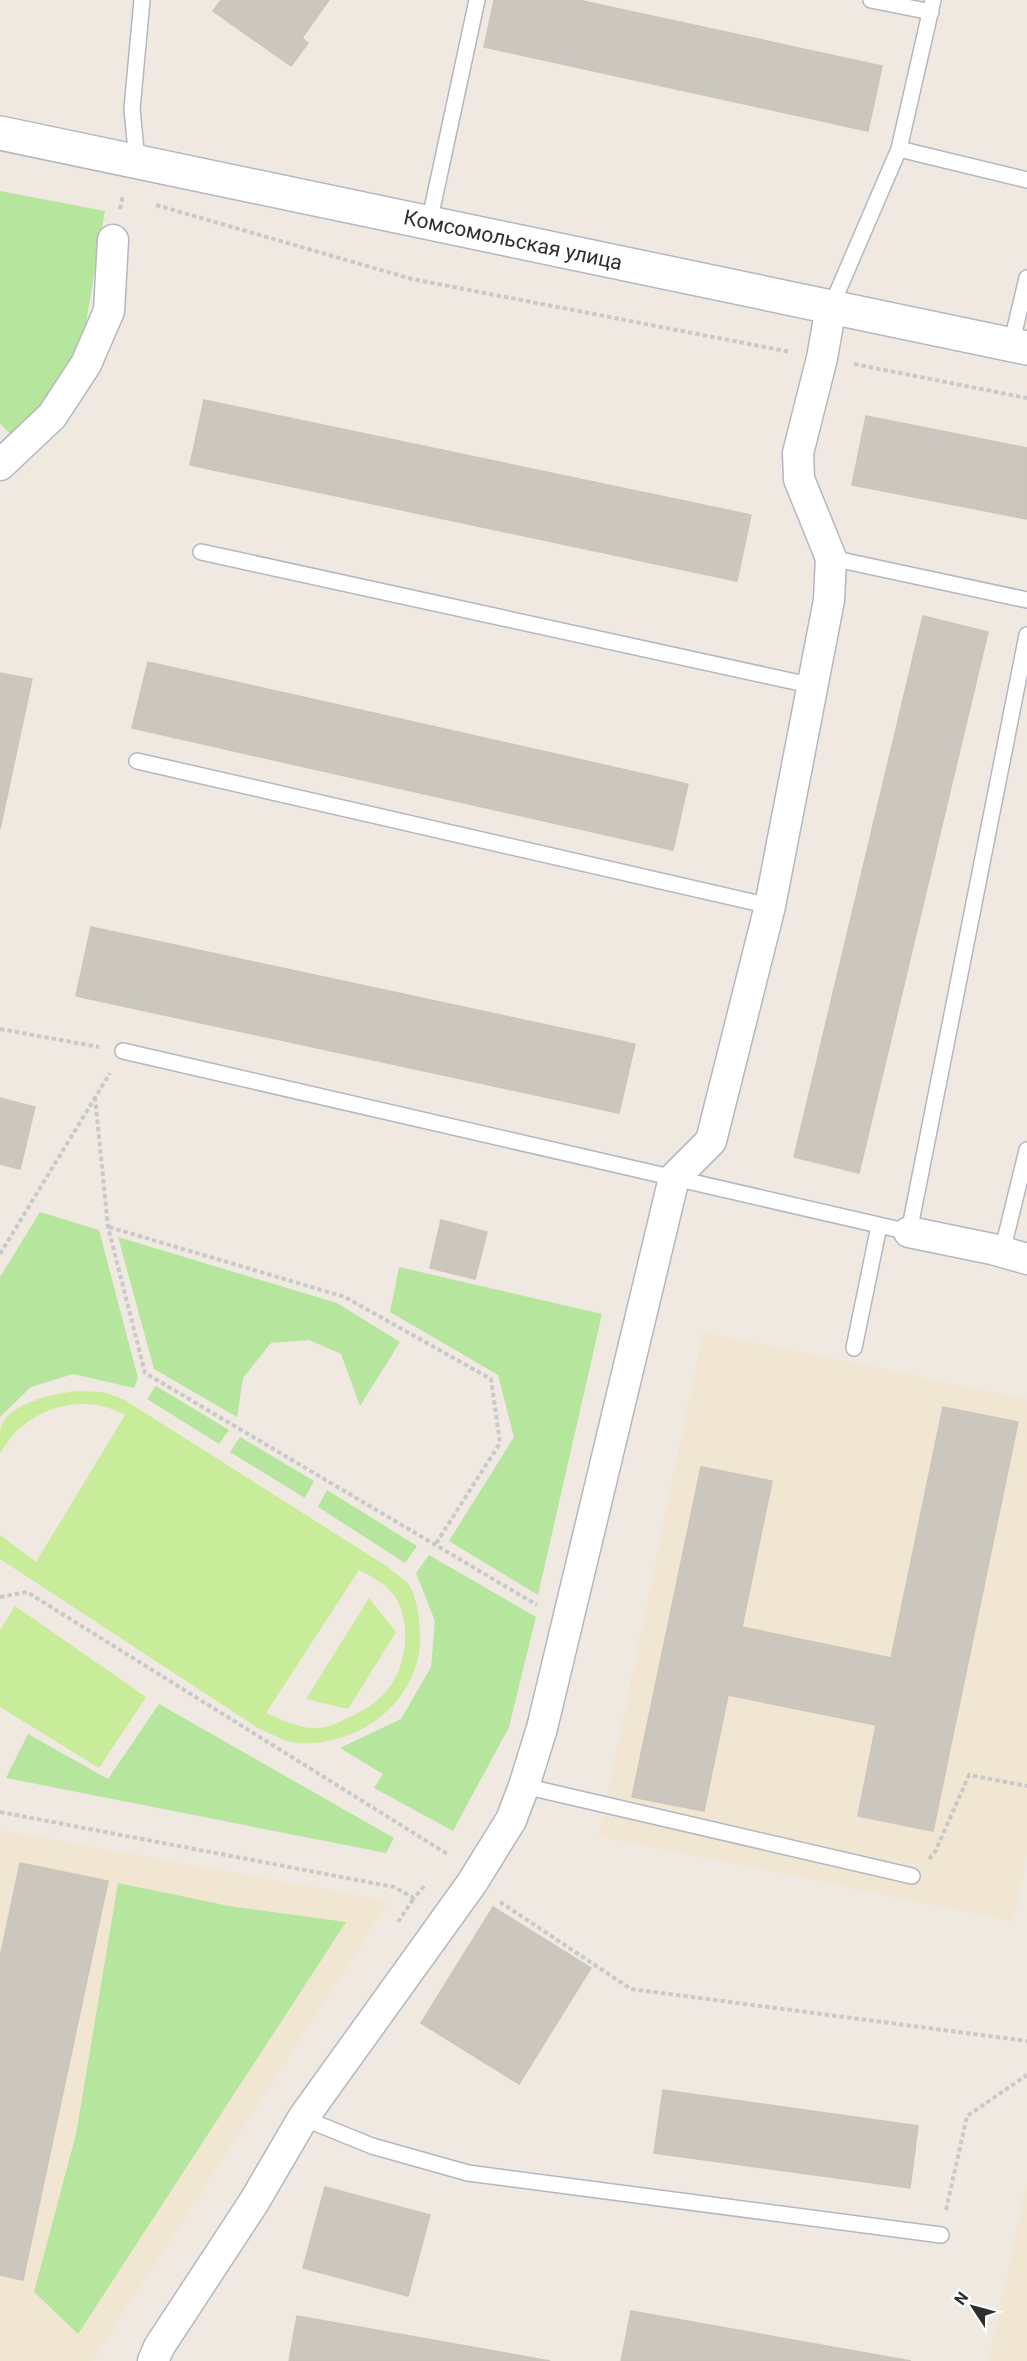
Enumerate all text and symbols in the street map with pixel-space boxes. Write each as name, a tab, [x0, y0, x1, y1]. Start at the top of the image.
street label: Комсомольская улица	[402, 205, 624, 275]
north arrow	[943, 2277, 1003, 2337]
text: N	[950, 2288, 972, 2309]

